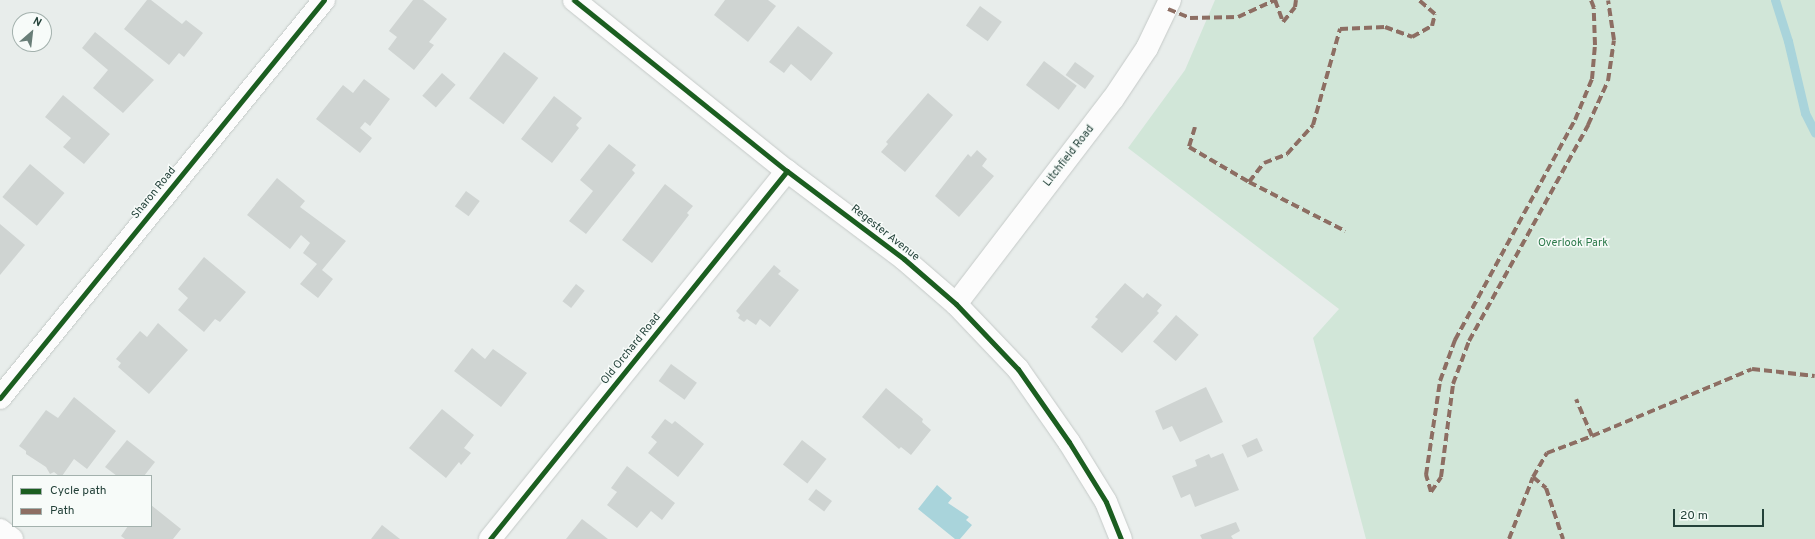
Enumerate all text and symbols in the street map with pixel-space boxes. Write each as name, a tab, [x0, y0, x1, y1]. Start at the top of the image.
north arrow	[12, 12, 52, 52]
text: N	[30, 14, 44, 30]
street label: Litchfield Road	[1041, 123, 1097, 189]
street label: Sharon Road	[129, 164, 179, 222]
street label: Regester Avenue	[848, 202, 922, 264]
park label: Overlook Park	[1538, 236, 1608, 250]
street label: Old Orchard Road	[598, 311, 664, 387]
legend	[12, 475, 152, 527]
text: Cycle path	[50, 483, 107, 499]
scale bar	[1675, 501, 1766, 527]
text: Path	[50, 503, 75, 519]
text: 20 m	[1680, 508, 1708, 524]

